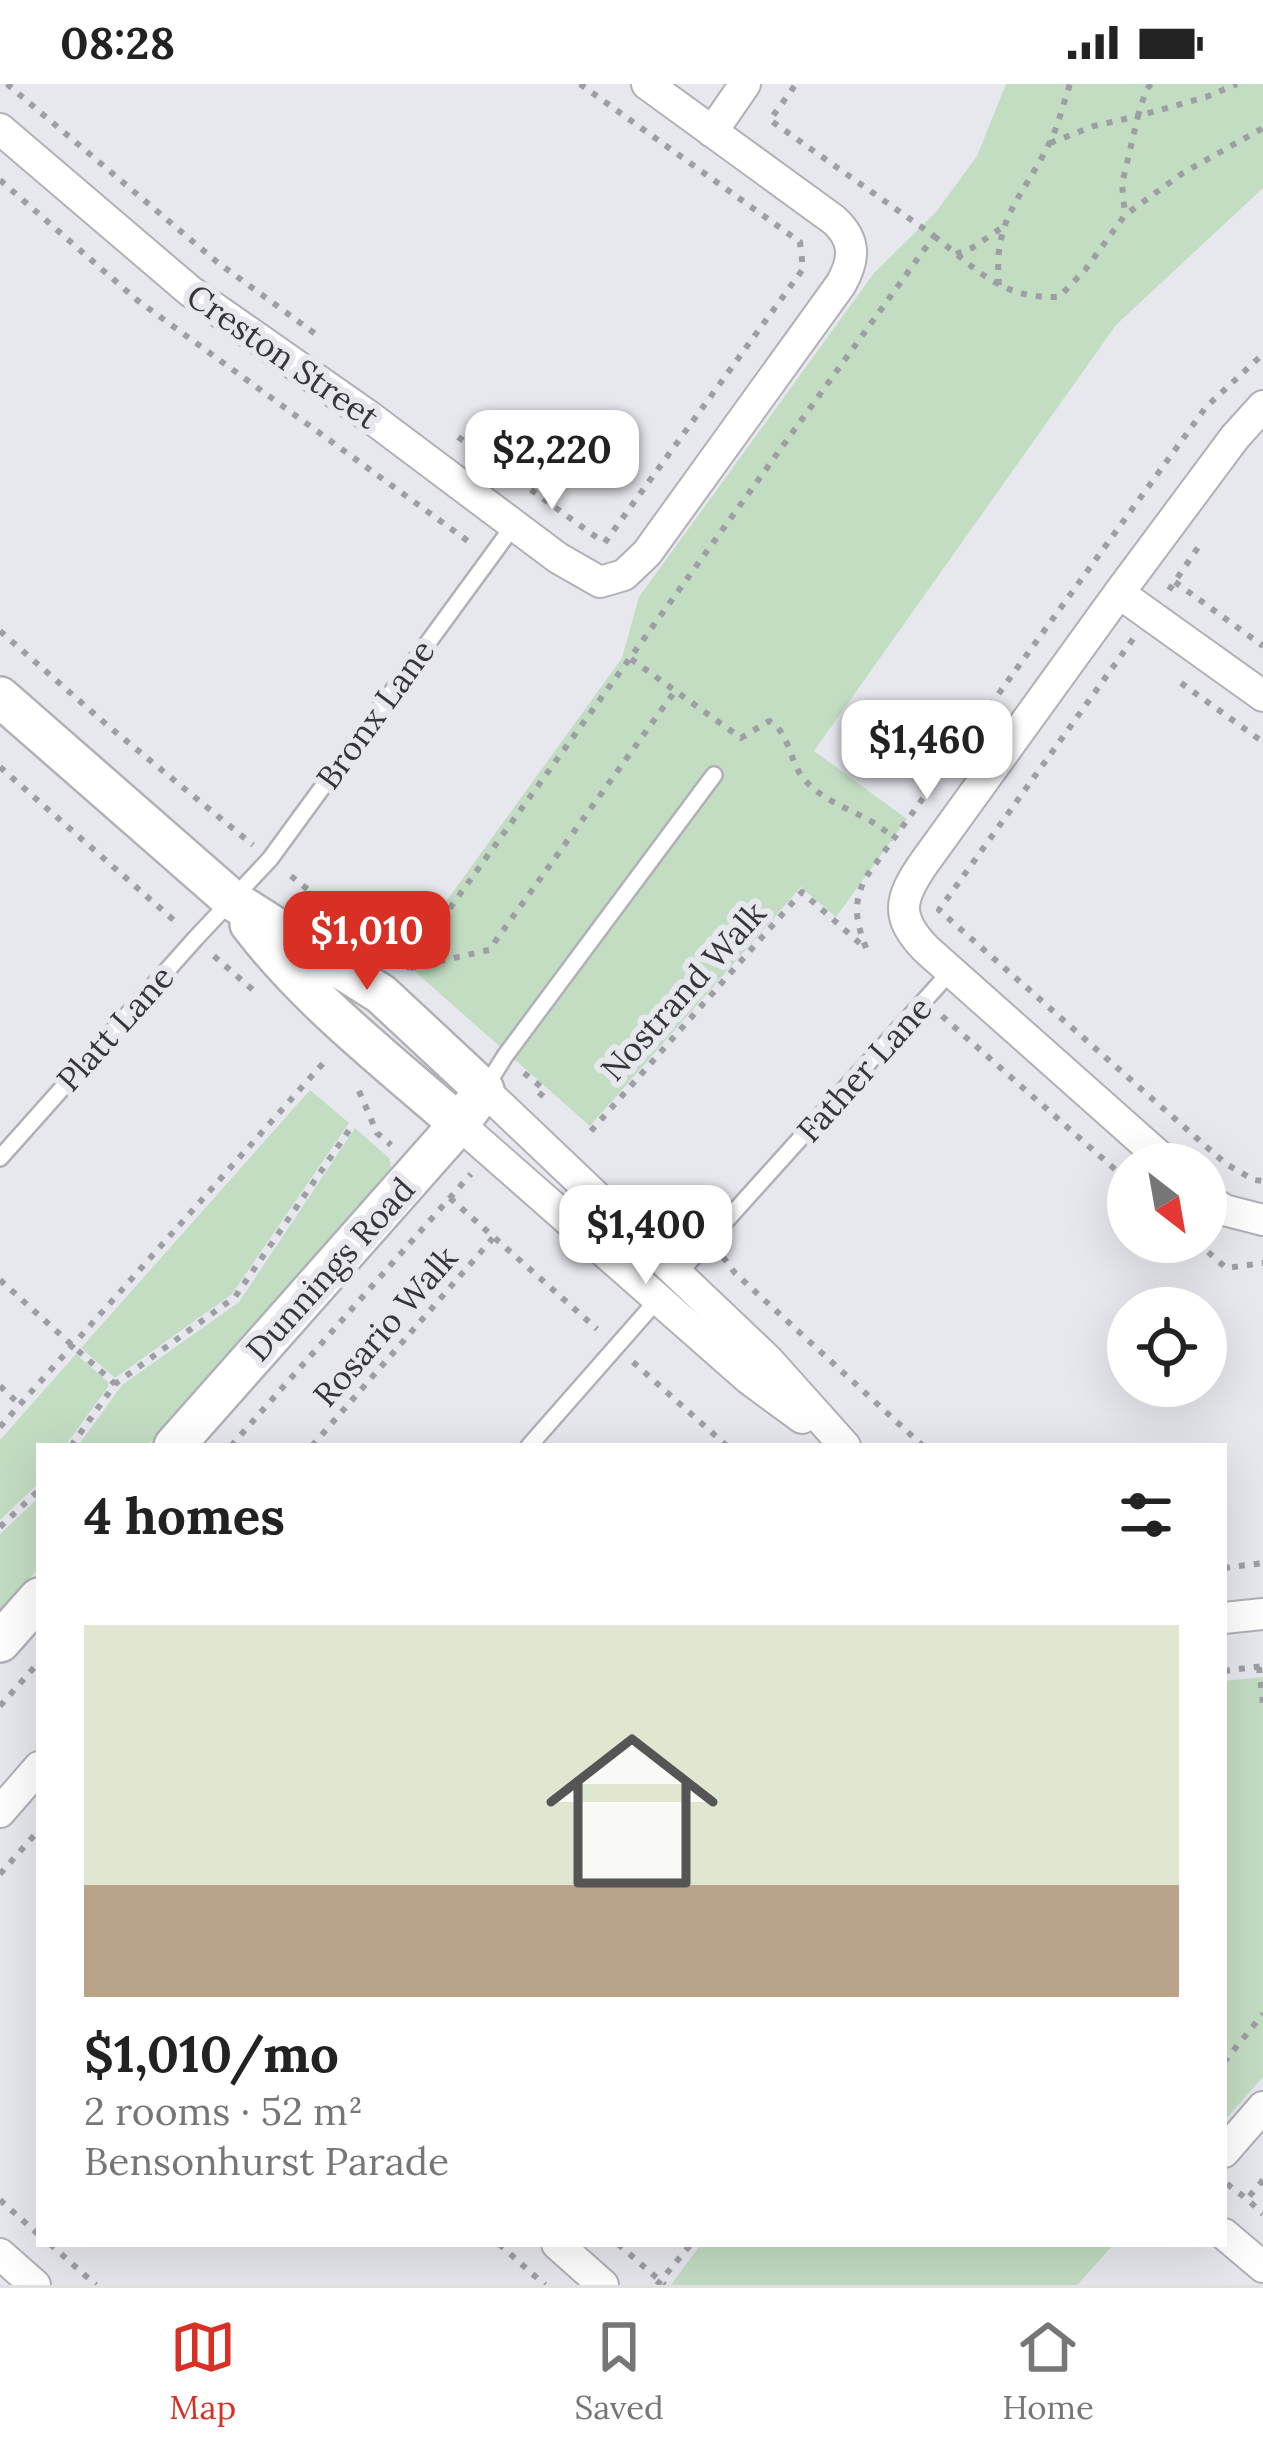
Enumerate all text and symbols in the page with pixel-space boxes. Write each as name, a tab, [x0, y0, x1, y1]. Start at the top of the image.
text: 08:28	[60, 14, 175, 71]
street label: Creston Street	[179, 274, 387, 438]
pin: $2,220	[454, 410, 650, 512]
text: $2,220	[492, 424, 612, 474]
street label: Bronx Lane	[307, 631, 443, 797]
pin: $1,460	[829, 700, 1025, 802]
text: $1,460	[868, 714, 986, 764]
pin: $1,010	[269, 891, 465, 993]
street label: Nostrand Walk	[591, 892, 775, 1089]
text: $1,010	[310, 905, 424, 955]
street label: Platt Lane	[48, 956, 182, 1100]
street label: Father Lane	[788, 987, 940, 1151]
north arrow	[1107, 1143, 1227, 1263]
map controls	[1107, 1143, 1227, 1407]
street label: Dunnings Road	[237, 1169, 423, 1369]
pin: $1,400	[548, 1185, 744, 1287]
text: $1,400	[586, 1199, 706, 1249]
street label: Rosario Walk	[304, 1237, 466, 1415]
button: locate	[1107, 1287, 1227, 1407]
icon: filters	[1113, 1482, 1179, 1548]
text: 4 homes	[84, 1483, 285, 1548]
icon: home	[524, 1703, 740, 1919]
text: $1,010/mo	[84, 2021, 339, 2086]
text: 2 rooms · 52 m²	[84, 2086, 363, 2136]
text: Bensonhurst Parade	[84, 2136, 449, 2186]
tab: Map	[169, 2314, 236, 2428]
tab: Saved	[575, 2314, 664, 2428]
tab: Home	[1002, 2314, 1094, 2428]

